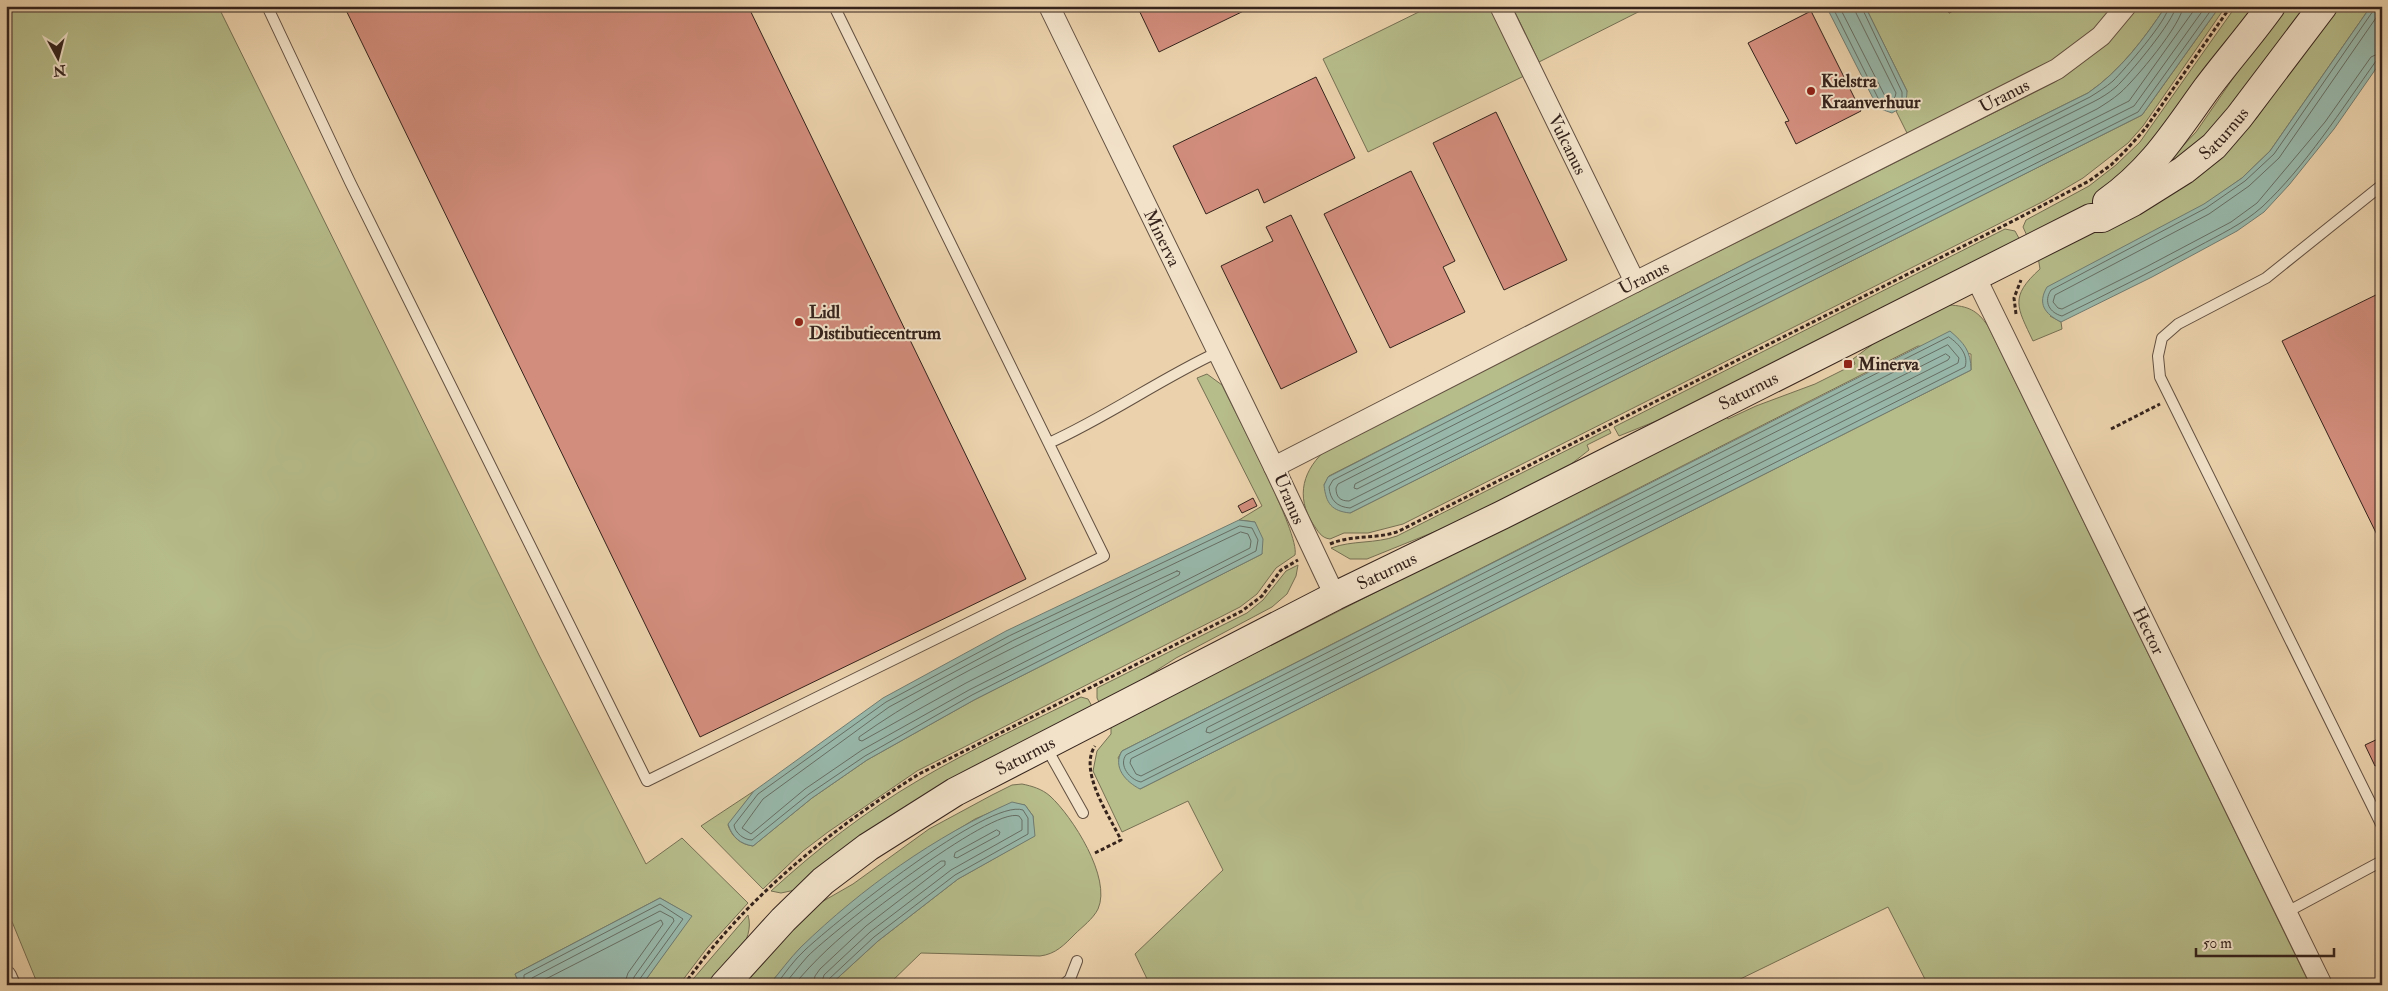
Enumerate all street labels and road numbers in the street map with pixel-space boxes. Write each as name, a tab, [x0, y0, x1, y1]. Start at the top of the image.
street label: Uranus	[1975, 73, 2033, 118]
street label: Saturnus	[2194, 103, 2254, 165]
street label: Vulcanus	[1543, 110, 1592, 178]
street label: Minerva	[1138, 205, 1186, 271]
street label: Uranus	[1615, 255, 1673, 300]
street label: Saturnus	[1715, 366, 1782, 415]
street label: Uranus	[1268, 470, 1310, 528]
street label: Saturnus	[1353, 547, 1420, 595]
street label: Hector	[2127, 603, 2170, 659]
street label: Saturnus	[992, 731, 1059, 781]

